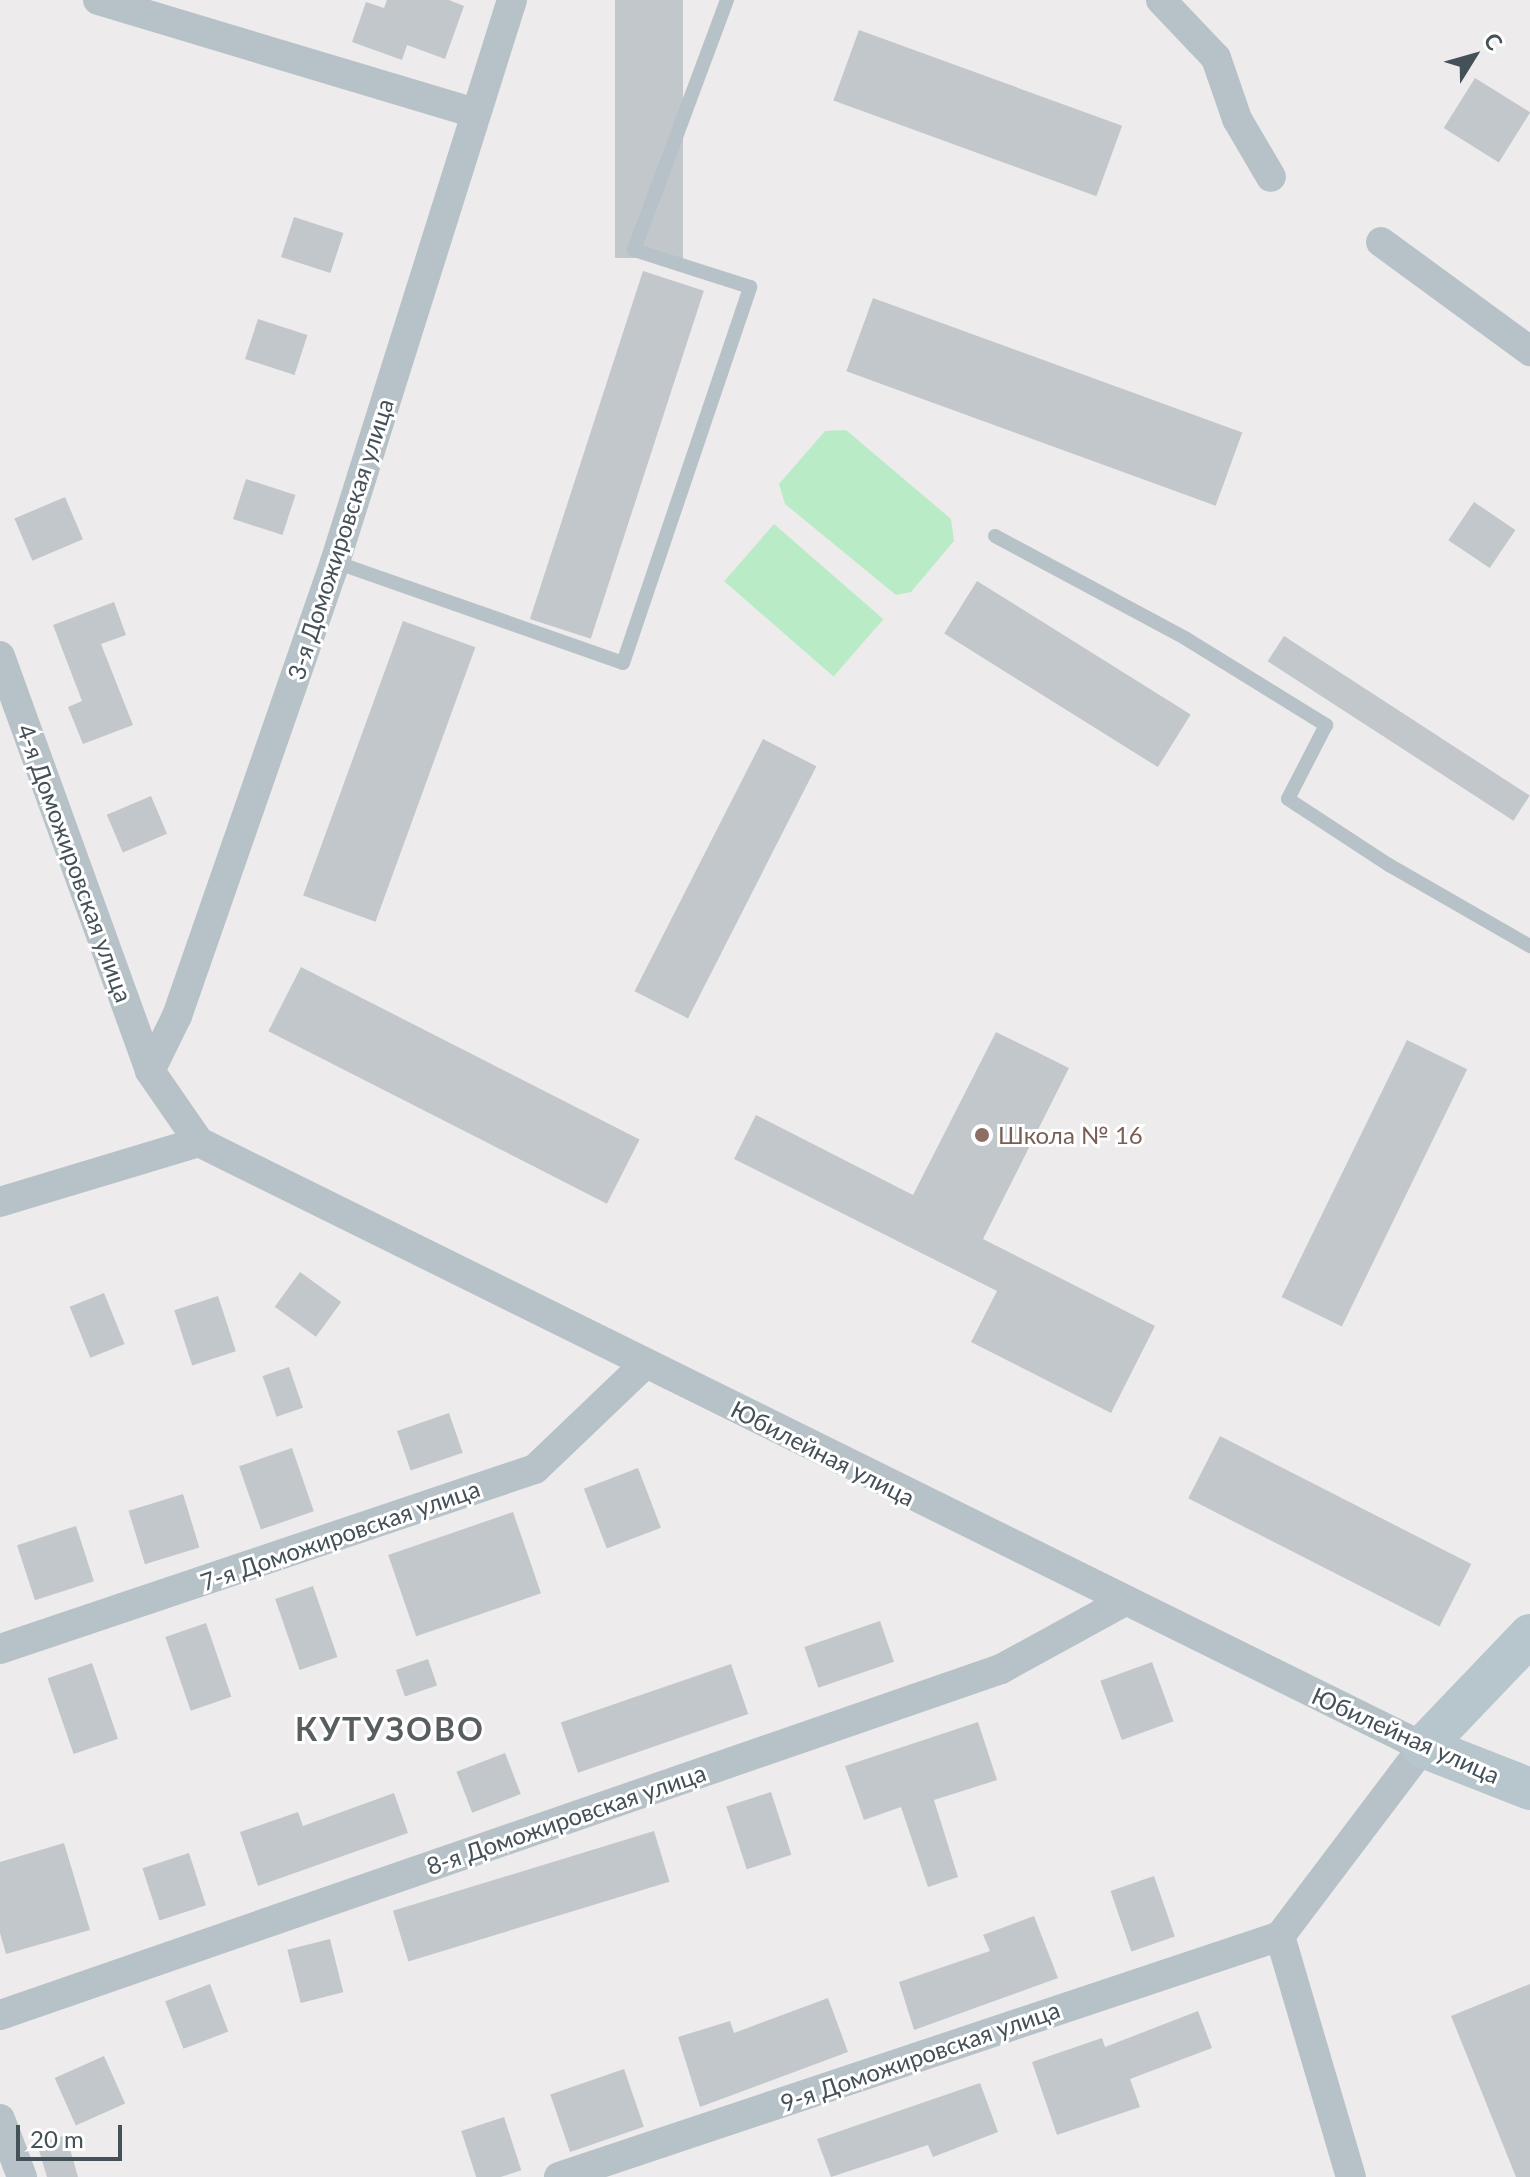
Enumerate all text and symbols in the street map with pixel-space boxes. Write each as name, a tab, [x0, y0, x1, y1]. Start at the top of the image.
north arrow	[1434, 16, 1514, 96]
text: С	[1478, 27, 1509, 55]
street label: 3-я Доможировская улица	[281, 395, 399, 683]
street label: 4-я Доможировская улица	[11, 720, 139, 1006]
place label: Школа № 16	[998, 1121, 1143, 1149]
marker: Школа № 16	[973, 1126, 991, 1144]
street label: Юбилейная улица	[726, 1394, 920, 1512]
street label: 7-я Доможировская улица	[196, 1474, 484, 1596]
street label: Юбилейная улица	[1308, 1681, 1504, 1789]
district label: КУТУЗОВО	[295, 1710, 485, 1748]
street label: 8-я Доможировская улица	[422, 1758, 710, 1880]
street label: 9-я Доможировская улица	[776, 1995, 1064, 2117]
scale bar	[20, 2109, 126, 2159]
text: 20 m	[30, 2124, 84, 2153]

